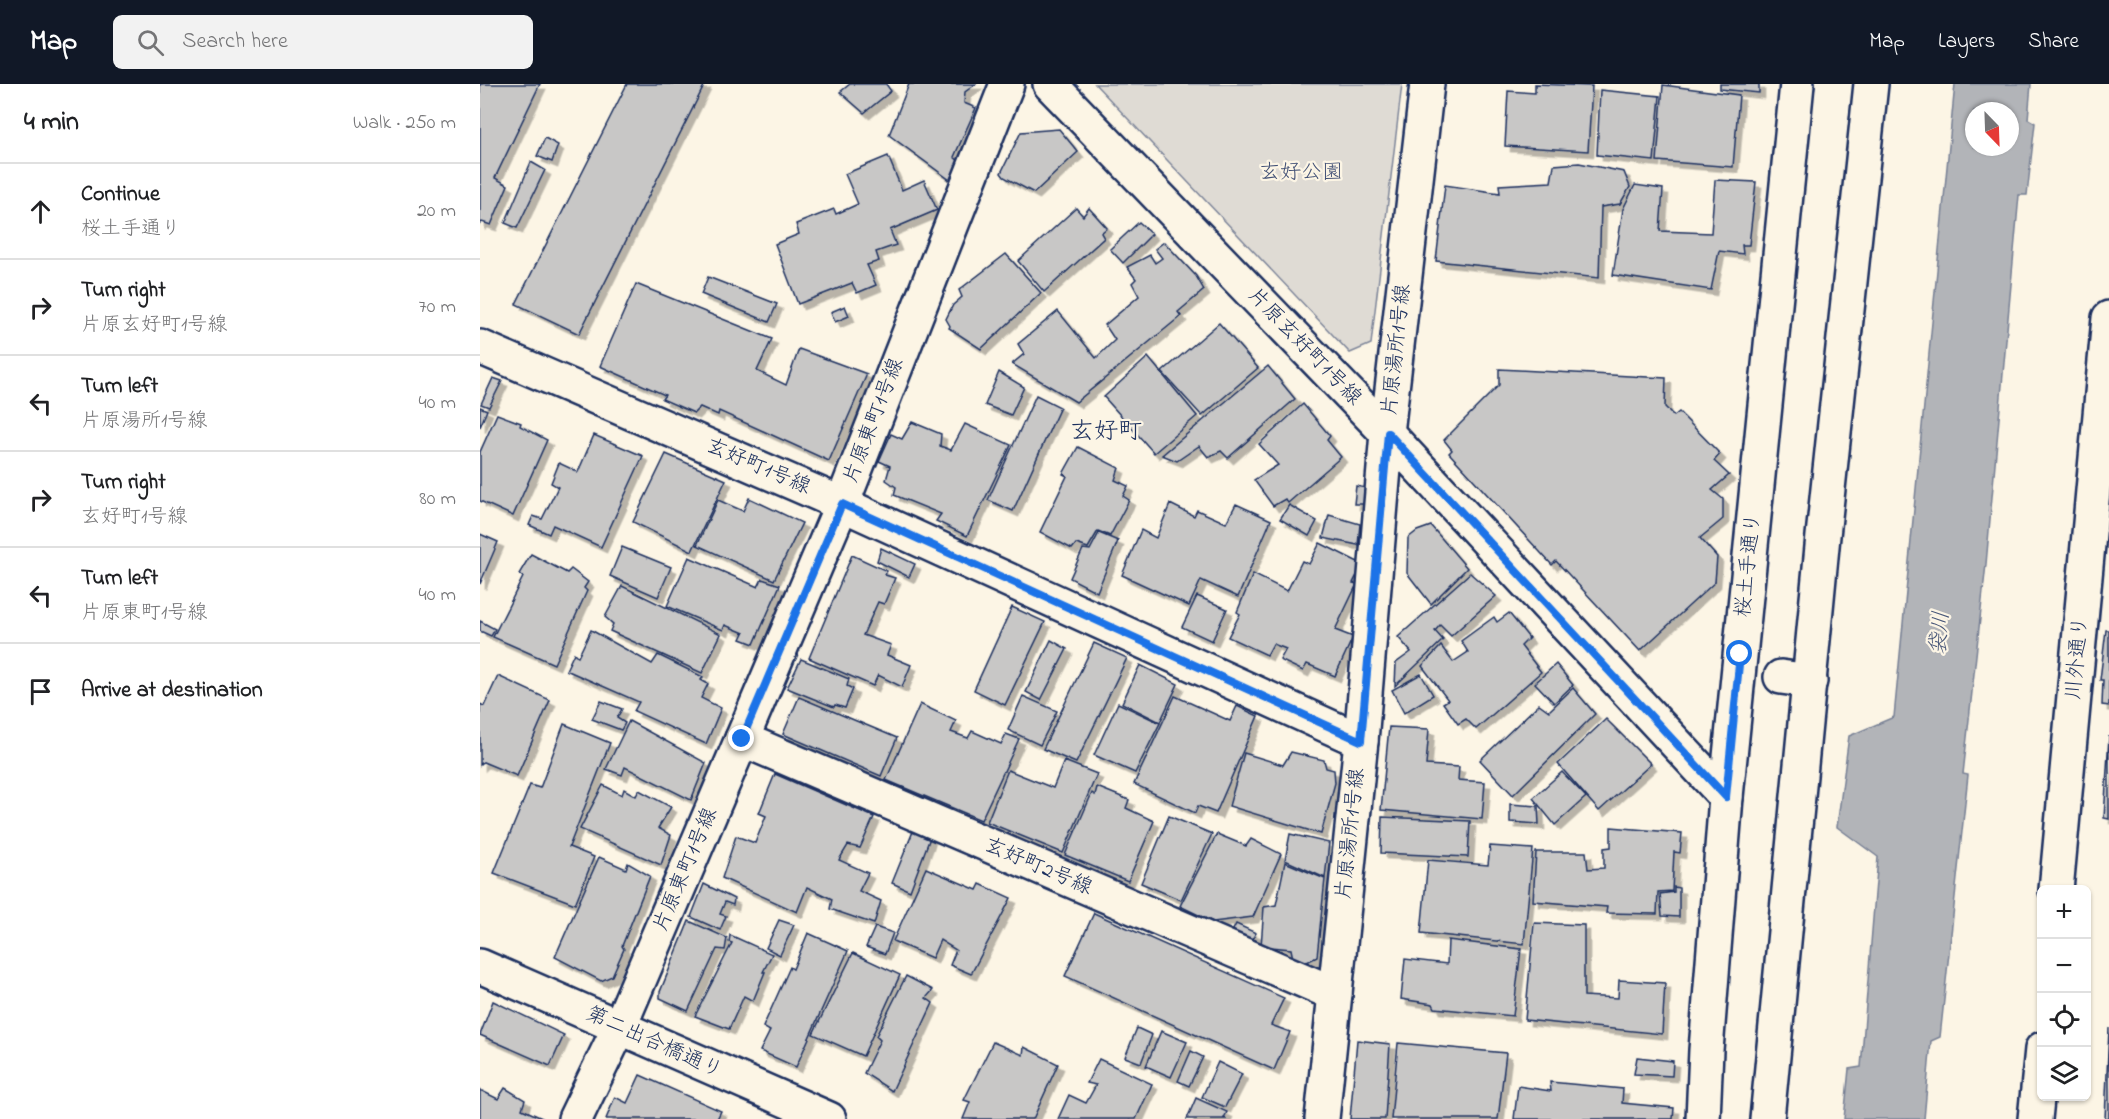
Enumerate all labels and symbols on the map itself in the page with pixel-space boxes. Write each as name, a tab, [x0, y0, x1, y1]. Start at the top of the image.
north arrow	[1965, 102, 2019, 156]
park label: 玄好公園	[1259, 158, 1343, 188]
street label: 片原玄好町1号線	[1240, 281, 1368, 413]
street label: 片原湯所1号線	[1375, 282, 1419, 418]
street label: 片原東町1号線	[836, 354, 912, 488]
district label: 玄好町	[1070, 415, 1142, 450]
street label: 玄好町1号線	[701, 431, 815, 503]
street label: 桜土手通り	[1729, 511, 1769, 619]
water label: 袋川	[1923, 610, 1959, 656]
street label: 川外通り	[2059, 615, 2097, 701]
route start	[1726, 640, 1752, 666]
route end	[728, 725, 754, 751]
street label: 片原湯所1号線	[1329, 766, 1373, 902]
street label: 片原東町1号線	[646, 803, 726, 937]
street label: 玄好町2号線	[979, 831, 1097, 903]
street label: 第二出合橋通り	[581, 999, 727, 1087]

